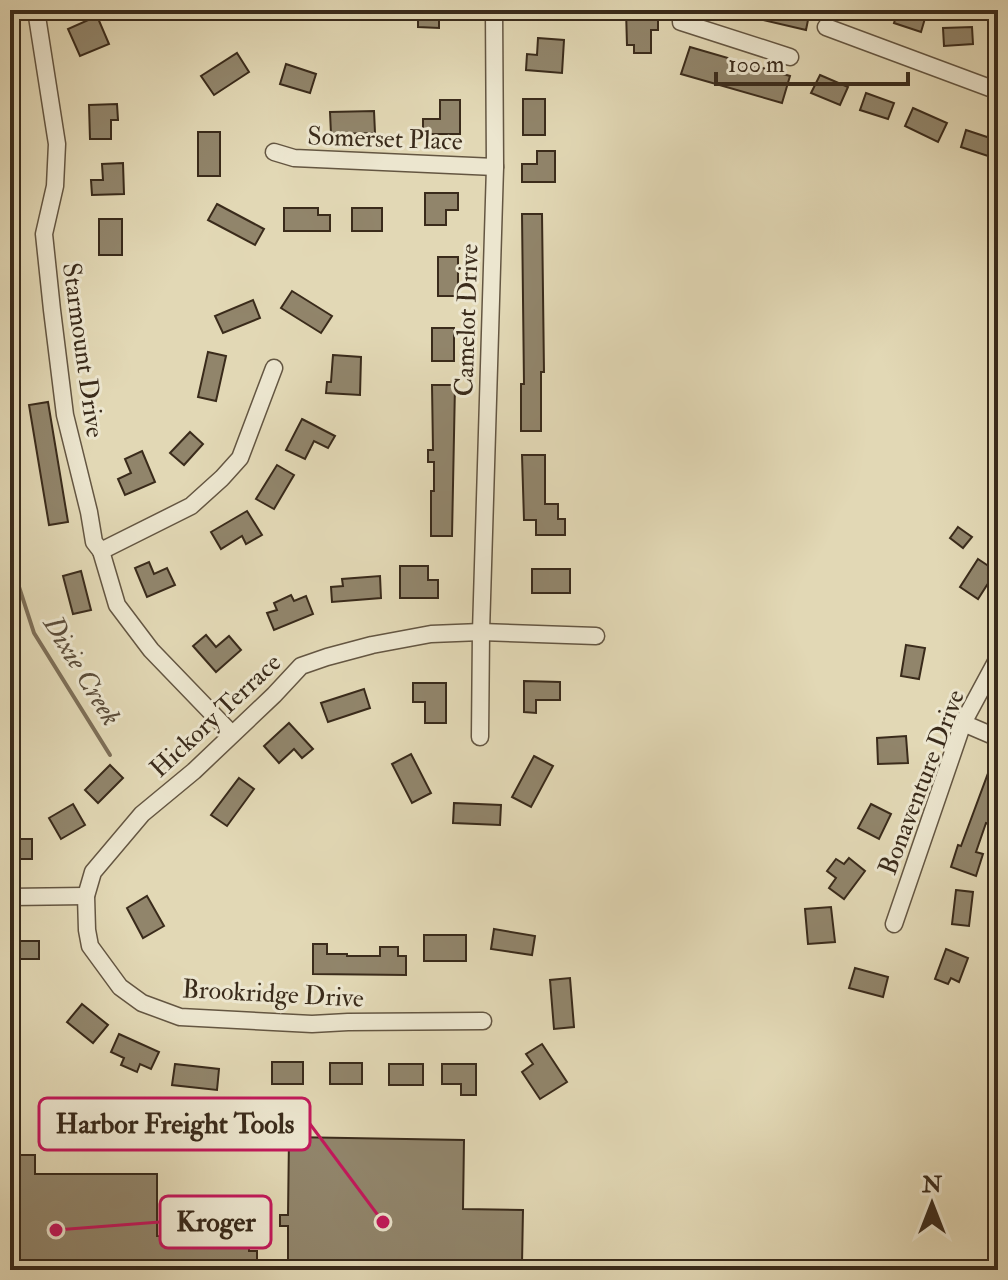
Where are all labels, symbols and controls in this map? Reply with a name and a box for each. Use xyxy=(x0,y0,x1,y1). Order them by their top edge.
scale bar xyxy=(716,36,908,86)
text: 100 m xyxy=(728,49,785,80)
street label: Somerset Place xyxy=(307,120,463,158)
street label: Camelot Drive xyxy=(448,243,486,397)
street label: Starmount Drive xyxy=(55,261,111,440)
water label: Dixie Creek xyxy=(35,609,128,732)
street label: Hickory Terrace xyxy=(143,647,288,785)
street label: Bonaventure Drive xyxy=(872,685,972,879)
street label: Brookridge Drive xyxy=(181,973,365,1015)
callout: Harbor Freight Tools xyxy=(39,1098,310,1150)
text: Harbor Freight Tools xyxy=(56,1107,295,1142)
north arrow xyxy=(892,1164,972,1244)
text: N xyxy=(921,1171,942,1199)
callout: Kroger xyxy=(160,1196,271,1248)
text: Kroger xyxy=(176,1205,256,1240)

